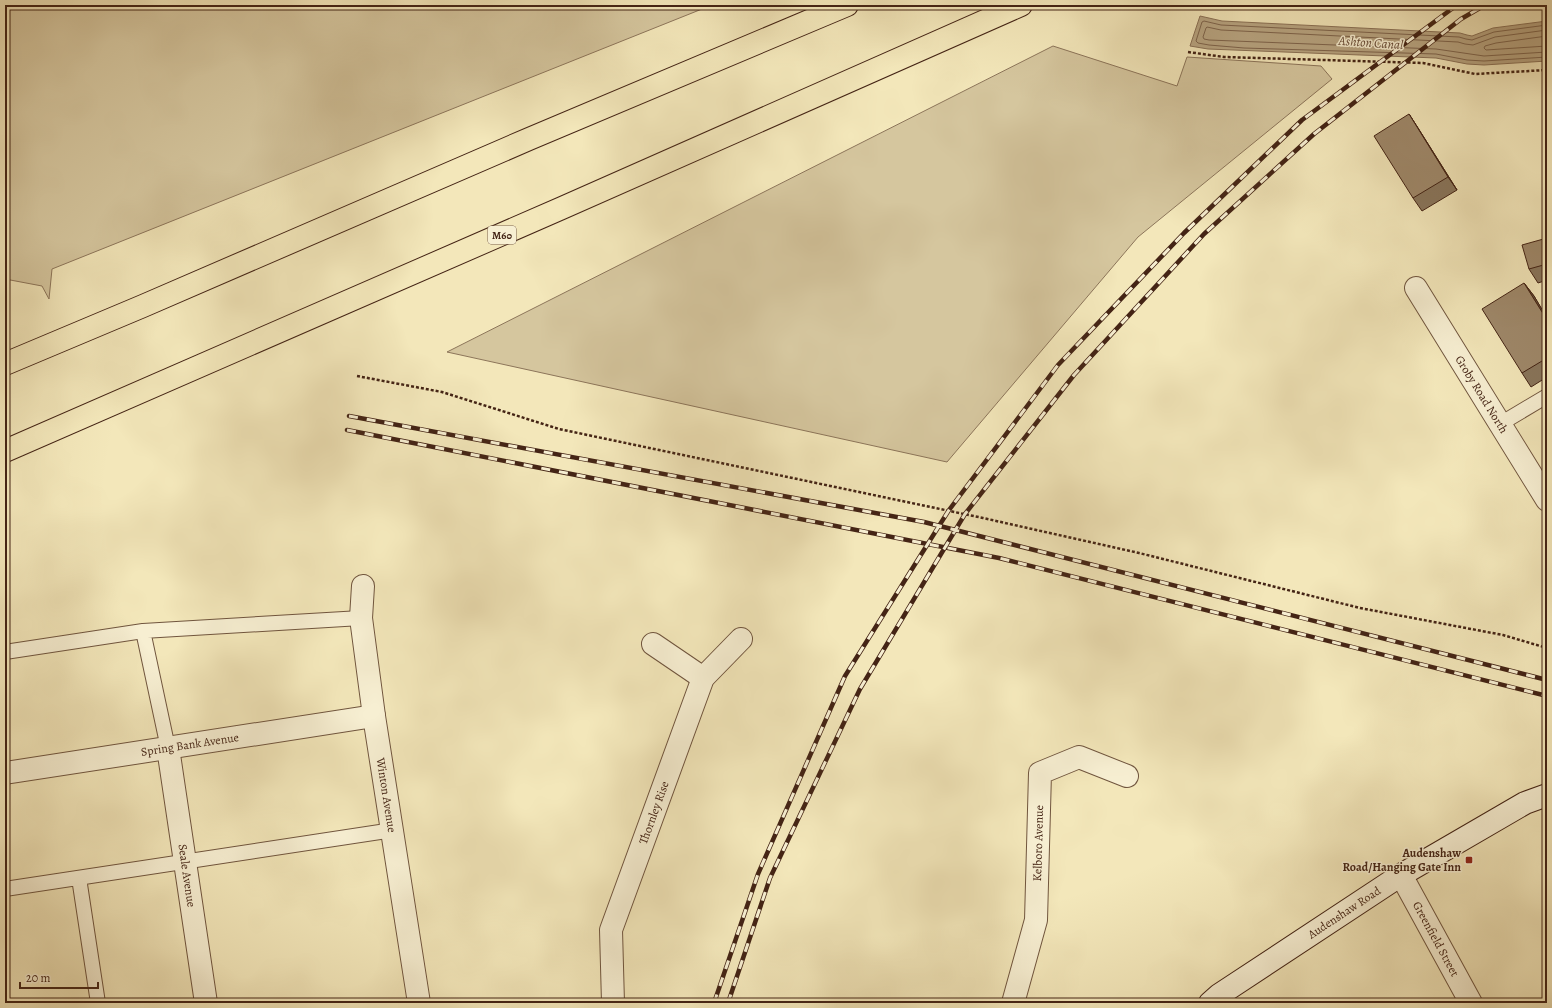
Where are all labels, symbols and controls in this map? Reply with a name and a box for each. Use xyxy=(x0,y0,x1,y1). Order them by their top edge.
water label: Ashton Canal xyxy=(1337,32,1405,53)
road number: M60 xyxy=(488,226,516,244)
street label: Groby Road North xyxy=(1452,352,1512,437)
street label: Spring Bank Avenue xyxy=(140,729,240,760)
street label: Winton Avenue xyxy=(373,756,400,834)
street label: Thornley Rise xyxy=(635,779,673,846)
street label: Kelboro Avenue xyxy=(1029,805,1047,881)
street label: Seale Avenue xyxy=(174,843,200,908)
place label: Audenshaw Road/Hanging Gate Inn xyxy=(1342,845,1461,875)
marker: Audenshaw Road/Hanging Gate Inn xyxy=(1464,855,1474,865)
street label: Audenshaw Road xyxy=(1304,882,1384,943)
street label: Greenfield Street xyxy=(1409,899,1463,980)
scale bar xyxy=(20,964,98,990)
text: 20 m xyxy=(26,970,50,986)

